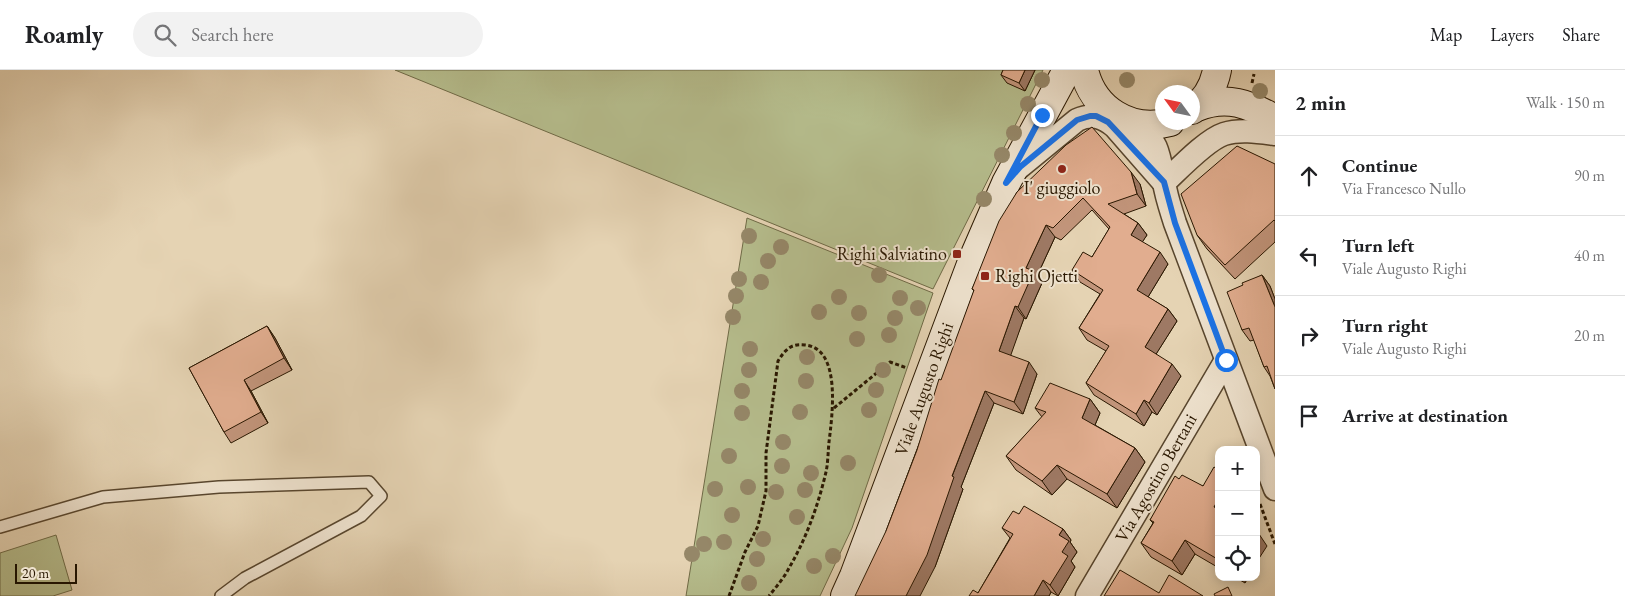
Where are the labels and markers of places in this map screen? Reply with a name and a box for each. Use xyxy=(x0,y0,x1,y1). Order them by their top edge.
marker: I' giuggiolo xyxy=(1056,163,1068,175)
place label: I' giuggiolo xyxy=(1024,176,1101,199)
place label: Righi Salviatino xyxy=(837,242,947,265)
marker: Righi Salviatino xyxy=(951,248,963,260)
place label: Righi Ojetti xyxy=(995,264,1078,287)
marker: Righi Ojetti xyxy=(979,270,991,282)

